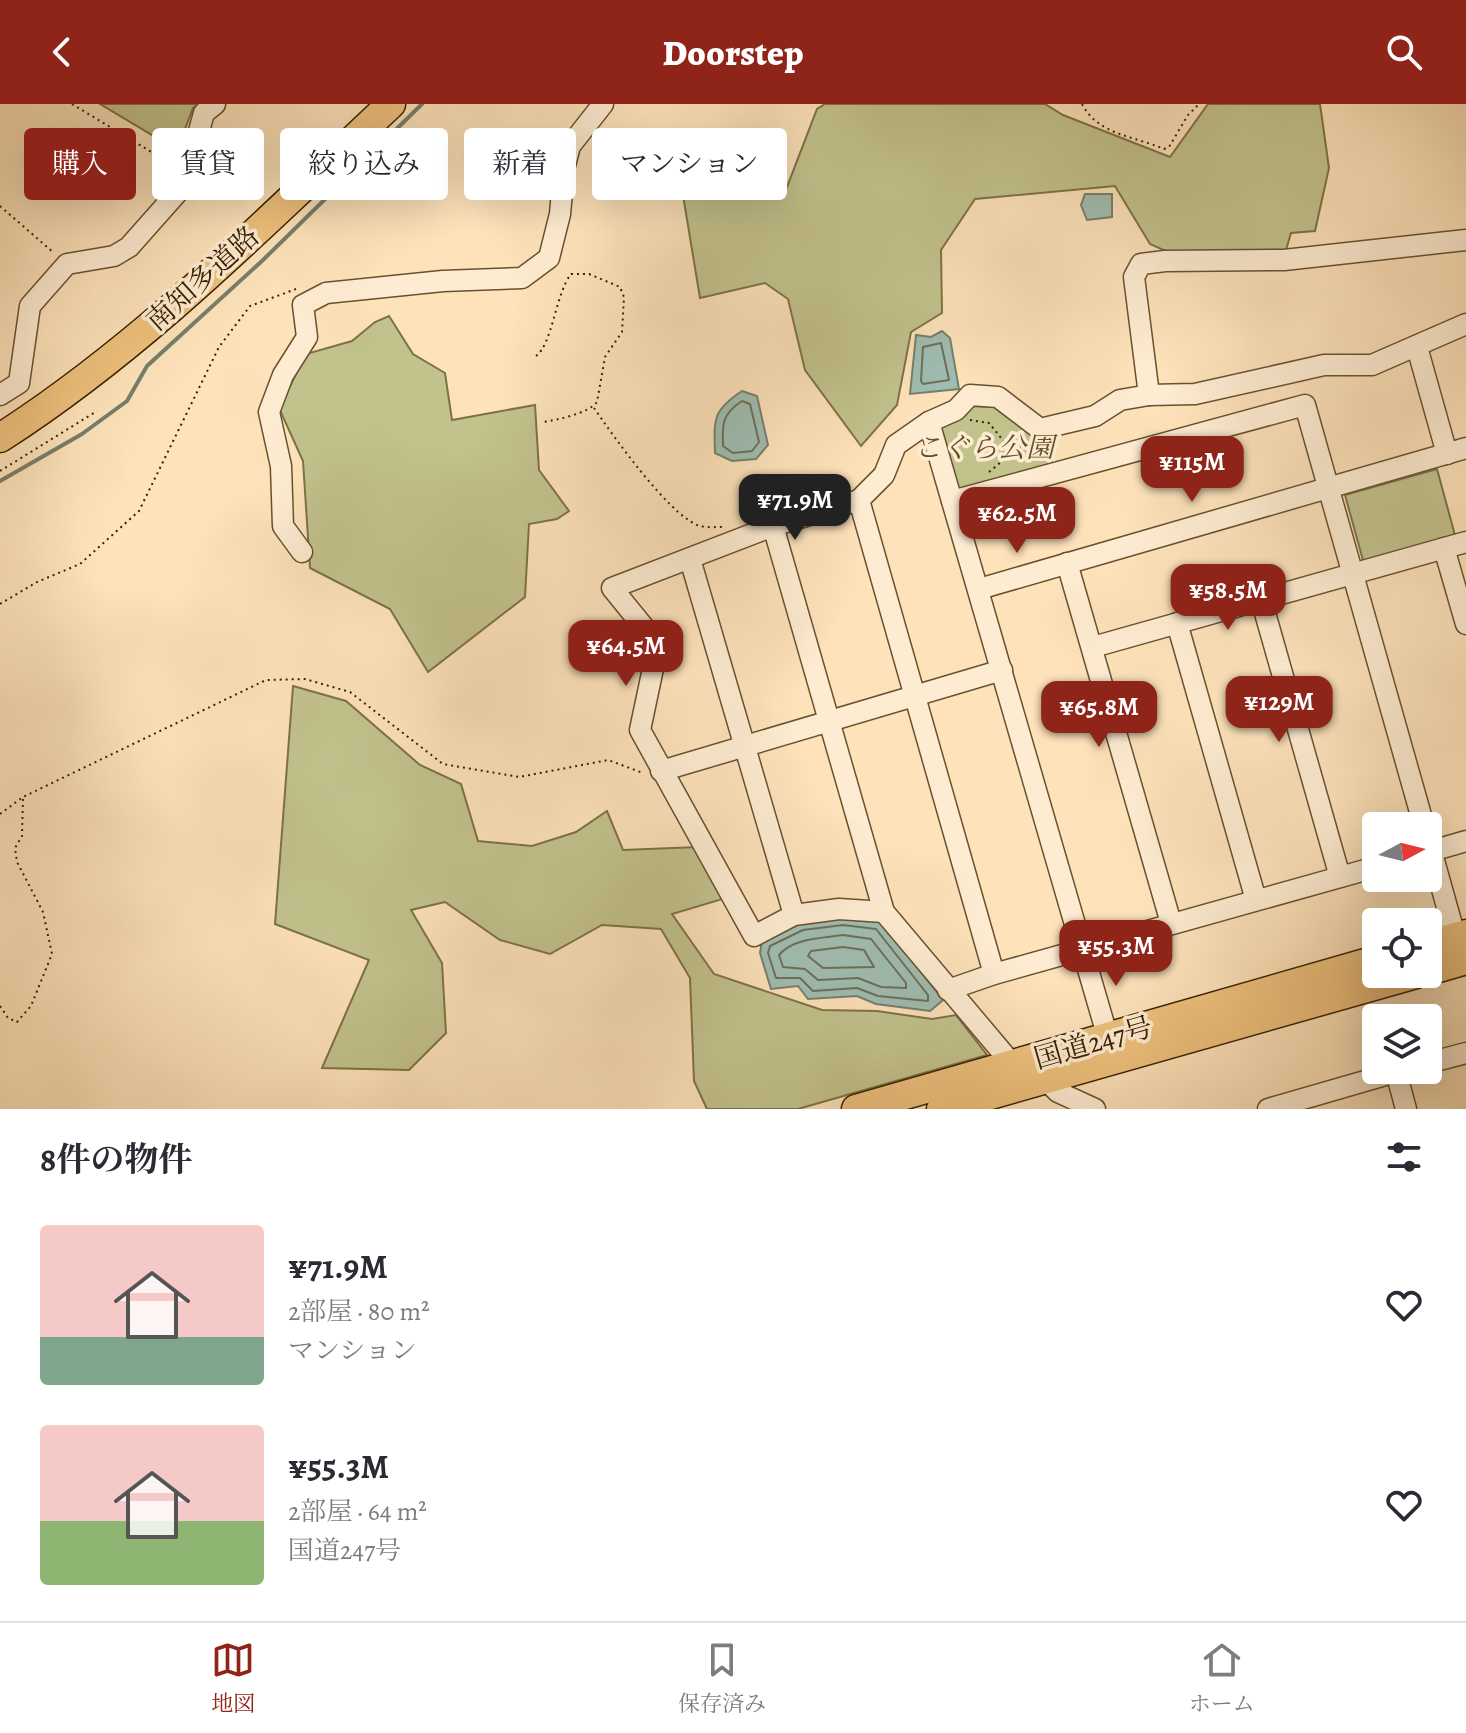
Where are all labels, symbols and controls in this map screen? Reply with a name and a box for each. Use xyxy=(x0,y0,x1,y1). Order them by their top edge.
text: Doorstep xyxy=(663,28,803,77)
icon: back xyxy=(40,30,84,74)
icon: search xyxy=(1382,30,1426,74)
chip: 購入 xyxy=(24,128,136,200)
chip: 賃貸 xyxy=(152,128,264,200)
chip: 絞り込み xyxy=(280,128,448,200)
chip: 新着 xyxy=(464,128,576,200)
chip: マンション xyxy=(592,128,787,200)
street label: 南知多道路 xyxy=(138,218,267,340)
park label: こぐら公園 xyxy=(914,429,1058,467)
pin: ¥115M xyxy=(1136,436,1248,504)
text: ¥115M xyxy=(1159,444,1225,479)
pin: ¥71.9M xyxy=(730,474,860,542)
text: ¥71.9M xyxy=(757,482,833,517)
pin: ¥62.5M xyxy=(952,487,1082,555)
text: ¥62.5M xyxy=(977,495,1057,530)
pin: ¥58.5M xyxy=(1163,564,1293,632)
text: ¥58.5M xyxy=(1189,572,1267,607)
pin: ¥64.5M xyxy=(561,620,691,688)
text: ¥64.5M xyxy=(586,628,666,663)
pin: ¥129M xyxy=(1223,676,1335,744)
pin: ¥65.8M xyxy=(1034,681,1164,749)
text: ¥129M xyxy=(1244,684,1314,719)
text: ¥65.8M xyxy=(1059,689,1139,724)
north arrow xyxy=(1362,812,1442,892)
map controls xyxy=(1362,812,1442,1084)
button: locate xyxy=(1362,908,1442,988)
pin: ¥55.3M xyxy=(1051,920,1181,988)
text: ¥55.3M xyxy=(1077,928,1155,963)
button: layers xyxy=(1362,1004,1442,1084)
street label: 国道247号 xyxy=(1030,1008,1157,1078)
icon: filters xyxy=(1382,1135,1426,1179)
text: 8件の物件 xyxy=(40,1136,192,1183)
text: ¥71.9M xyxy=(288,1243,388,1290)
icon: home xyxy=(104,1257,200,1353)
icon: heart xyxy=(1382,1283,1426,1327)
text: 2部屋 · 80 m² xyxy=(288,1294,430,1329)
text: マンション xyxy=(288,1333,417,1368)
text: ¥55.3M xyxy=(288,1443,389,1490)
icon: home xyxy=(104,1457,200,1553)
icon: heart xyxy=(1382,1483,1426,1527)
text: 2部屋 · 64 m² xyxy=(288,1494,427,1529)
text: 国道247号 xyxy=(288,1533,401,1568)
tab: 地図 xyxy=(211,1638,255,1719)
tab: 保存済み xyxy=(678,1638,766,1719)
tab: ホーム xyxy=(1189,1638,1255,1719)

